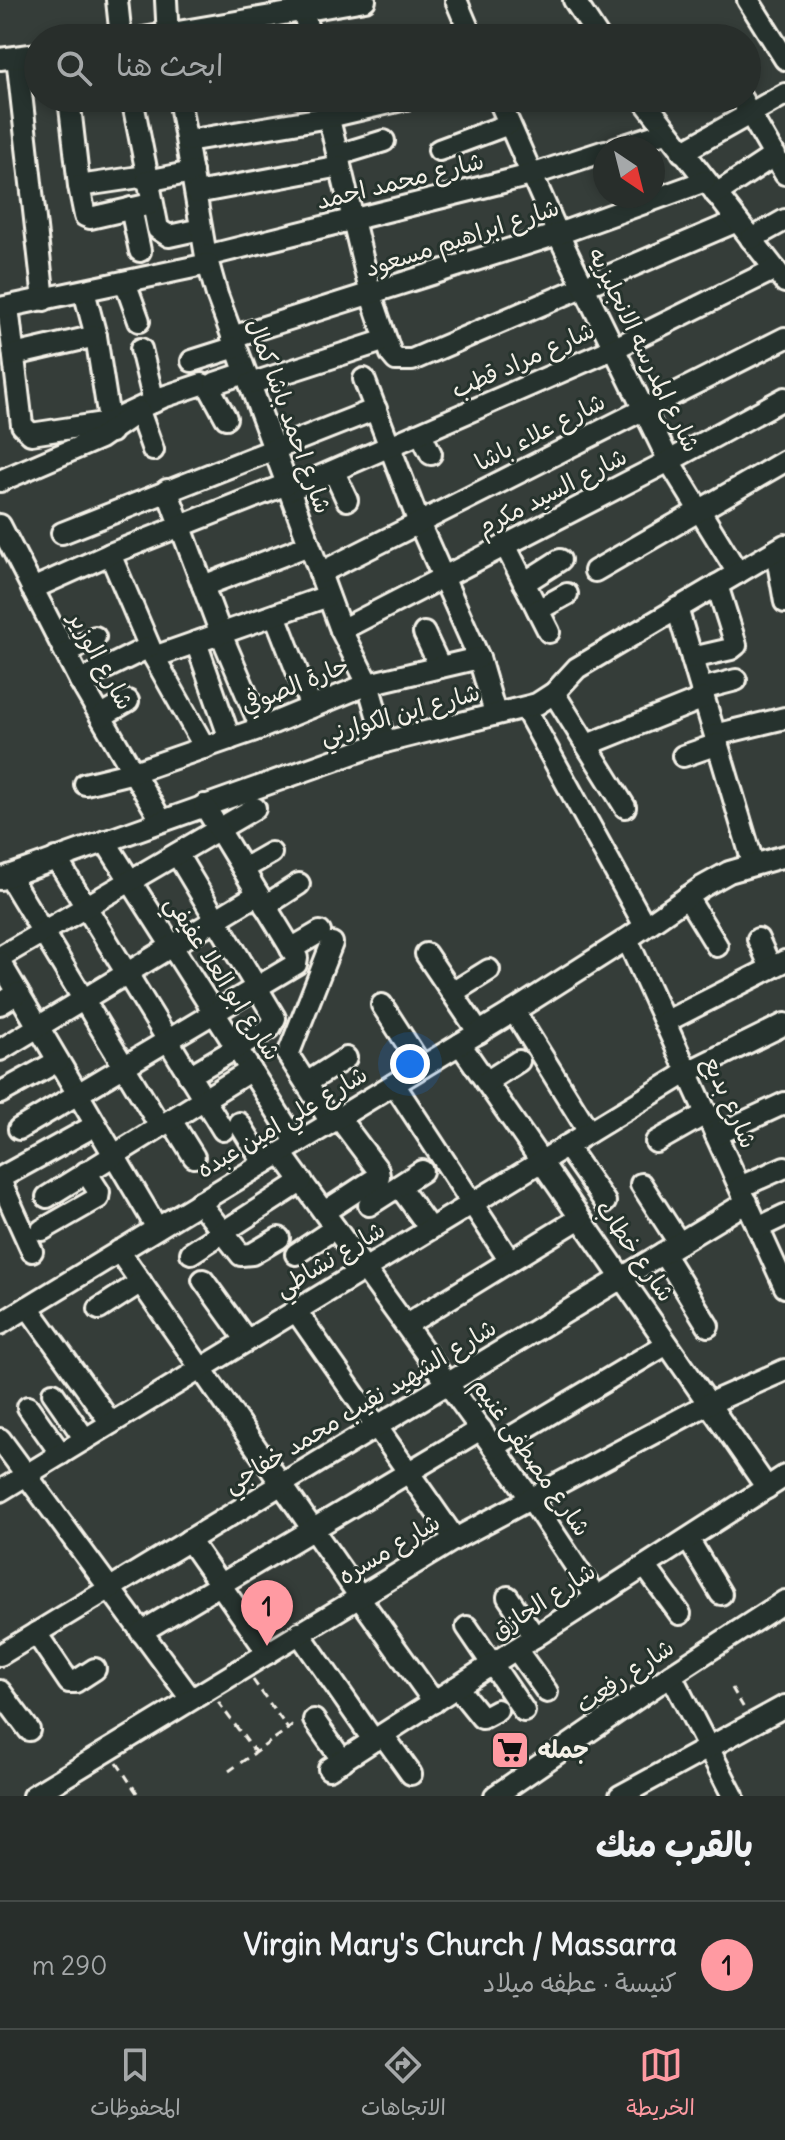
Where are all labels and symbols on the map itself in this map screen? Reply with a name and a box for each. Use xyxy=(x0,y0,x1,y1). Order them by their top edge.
north arrow xyxy=(593,136,665,208)
street label: شارع محمد احمد xyxy=(313,145,487,218)
street label: شارع ابراهيم مسعود xyxy=(361,191,564,286)
street label: شارع المدرسه الانجليزيه xyxy=(580,242,707,458)
street label: شارع احمد باشا كمال xyxy=(238,314,339,518)
street label: شارع مراد قطب xyxy=(446,314,600,407)
street label: شارع علاء باشا xyxy=(469,385,611,479)
street label: شارع السيد مكرم xyxy=(472,441,633,545)
street label: شارع الوزير xyxy=(59,605,141,716)
street label: حارة الصوفي xyxy=(236,649,354,722)
street label: شارع ابن الكوارني xyxy=(316,676,485,757)
street label: شارع ابو العلا عفيفي xyxy=(153,889,288,1069)
your location xyxy=(390,1044,430,1084)
street label: شارع بديع xyxy=(694,1051,765,1154)
street label: شارع علي امين عبده xyxy=(191,1058,376,1190)
street label: شارع خطاب xyxy=(587,1194,682,1309)
street label: شارع نشاطي xyxy=(269,1214,394,1309)
street label: شارع الشهيد نقيب محمد خفاجي xyxy=(218,1312,505,1505)
street label: شارع مصطفى غنيم xyxy=(463,1371,598,1544)
street label: شارع مسره xyxy=(332,1506,446,1593)
street label: شارع الحازق xyxy=(484,1555,602,1648)
pin: 1 xyxy=(241,1580,293,1646)
street label: شارع رفعت xyxy=(570,1631,681,1721)
supermarket icon: جمله xyxy=(489,1729,531,1771)
place label: جمله xyxy=(538,1734,589,1764)

